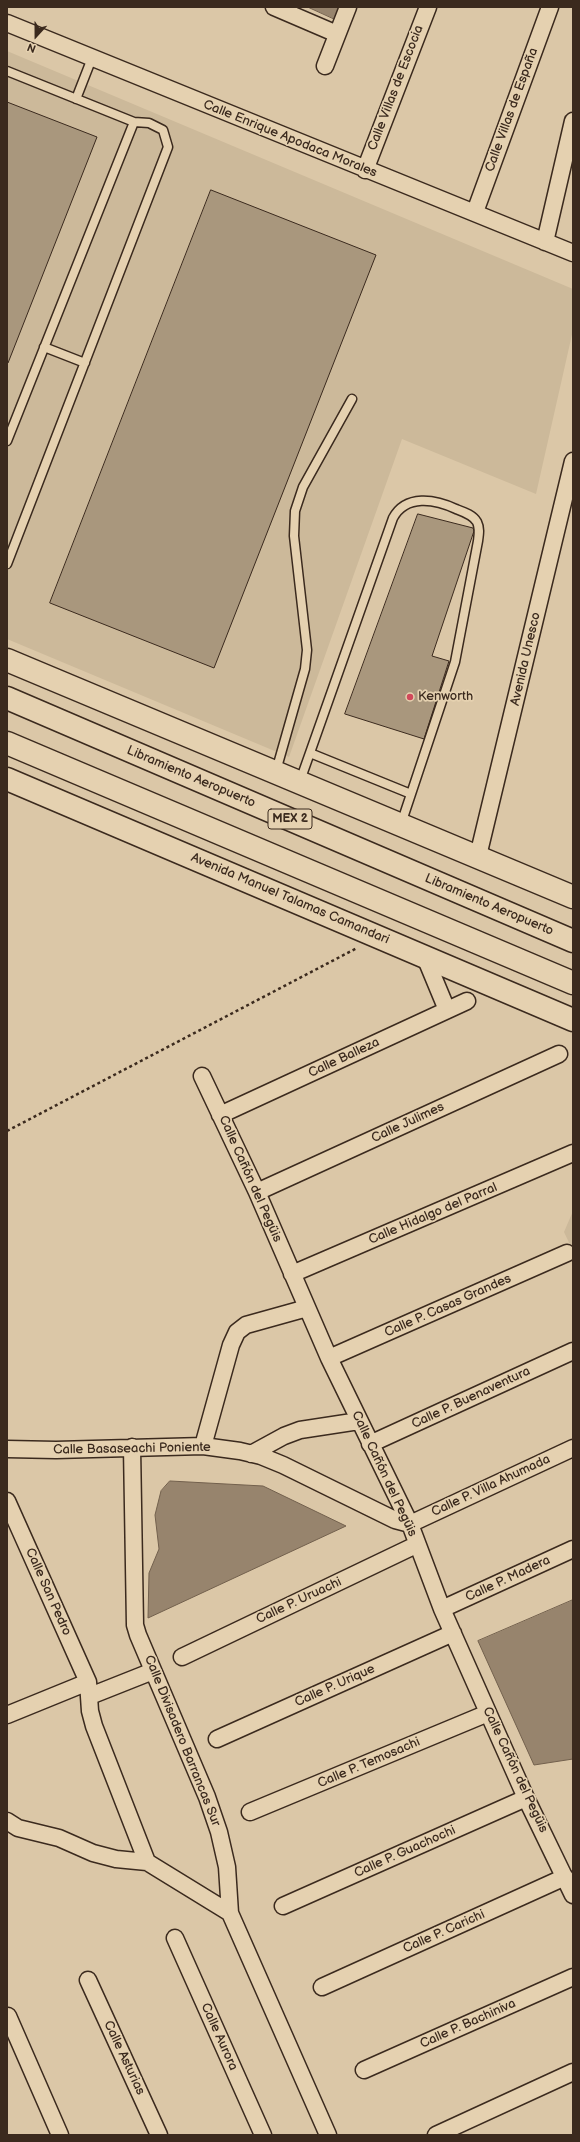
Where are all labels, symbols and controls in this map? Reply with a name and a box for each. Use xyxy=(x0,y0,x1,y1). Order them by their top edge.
north arrow xyxy=(16,16,56,56)
street label: Calle Villas de Escocia xyxy=(365,23,427,153)
text: N xyxy=(25,40,38,55)
street label: Calle Villas de España xyxy=(482,46,542,174)
street label: Calle Enrique Apodaca Morales xyxy=(201,97,379,181)
street label: Avenida Unesco xyxy=(508,611,544,707)
place label: Kenworth xyxy=(418,689,473,705)
marker: Kenworth xyxy=(405,692,415,702)
street label: Libramiento Aeropuerto xyxy=(124,743,258,811)
road number: MEX 2 xyxy=(268,809,312,829)
street label: Avenida Manuel Talamas Camandari xyxy=(188,850,392,948)
street label: Libramiento Aeropuerto xyxy=(422,871,556,939)
street label: Calle Balleza xyxy=(306,1035,382,1081)
street label: Calle Julimes xyxy=(369,1099,447,1147)
street label: Calle Cañón del Pegüis xyxy=(215,1113,285,1245)
street label: Calle Hidalgo del Parral xyxy=(366,1180,500,1248)
street label: Calle P. Casas Grandes xyxy=(382,1271,514,1341)
street label: Calle P. Buenaventura xyxy=(409,1364,533,1432)
street label: Calle Cañón del Pegüis xyxy=(348,1409,420,1539)
street label: Calle Basaseachi Poniente xyxy=(53,1440,211,1458)
street label: Calle P. Villa Ahumada xyxy=(429,1452,553,1520)
street label: Calle San Pedro xyxy=(22,1546,74,1638)
street label: Calle P. Madera xyxy=(463,1553,553,1605)
street label: Calle P. Uruachi xyxy=(254,1574,344,1628)
street label: Calle Divisadero Barrancas Sur xyxy=(140,1653,224,1829)
street label: Calle P. Urique xyxy=(292,1661,378,1711)
street label: Calle Cañón del Pegüis xyxy=(479,1705,551,1835)
street label: Calle P. Temosachi xyxy=(316,1734,422,1792)
street label: Calle P. Guachochi xyxy=(352,1823,458,1881)
street label: Calle P. Carichi xyxy=(401,1907,487,1957)
street label: Calle P. Bachiniva xyxy=(418,1996,518,2052)
street label: Calle Aurora xyxy=(197,2001,241,2073)
street label: Calle Asturias xyxy=(100,2018,148,2098)

